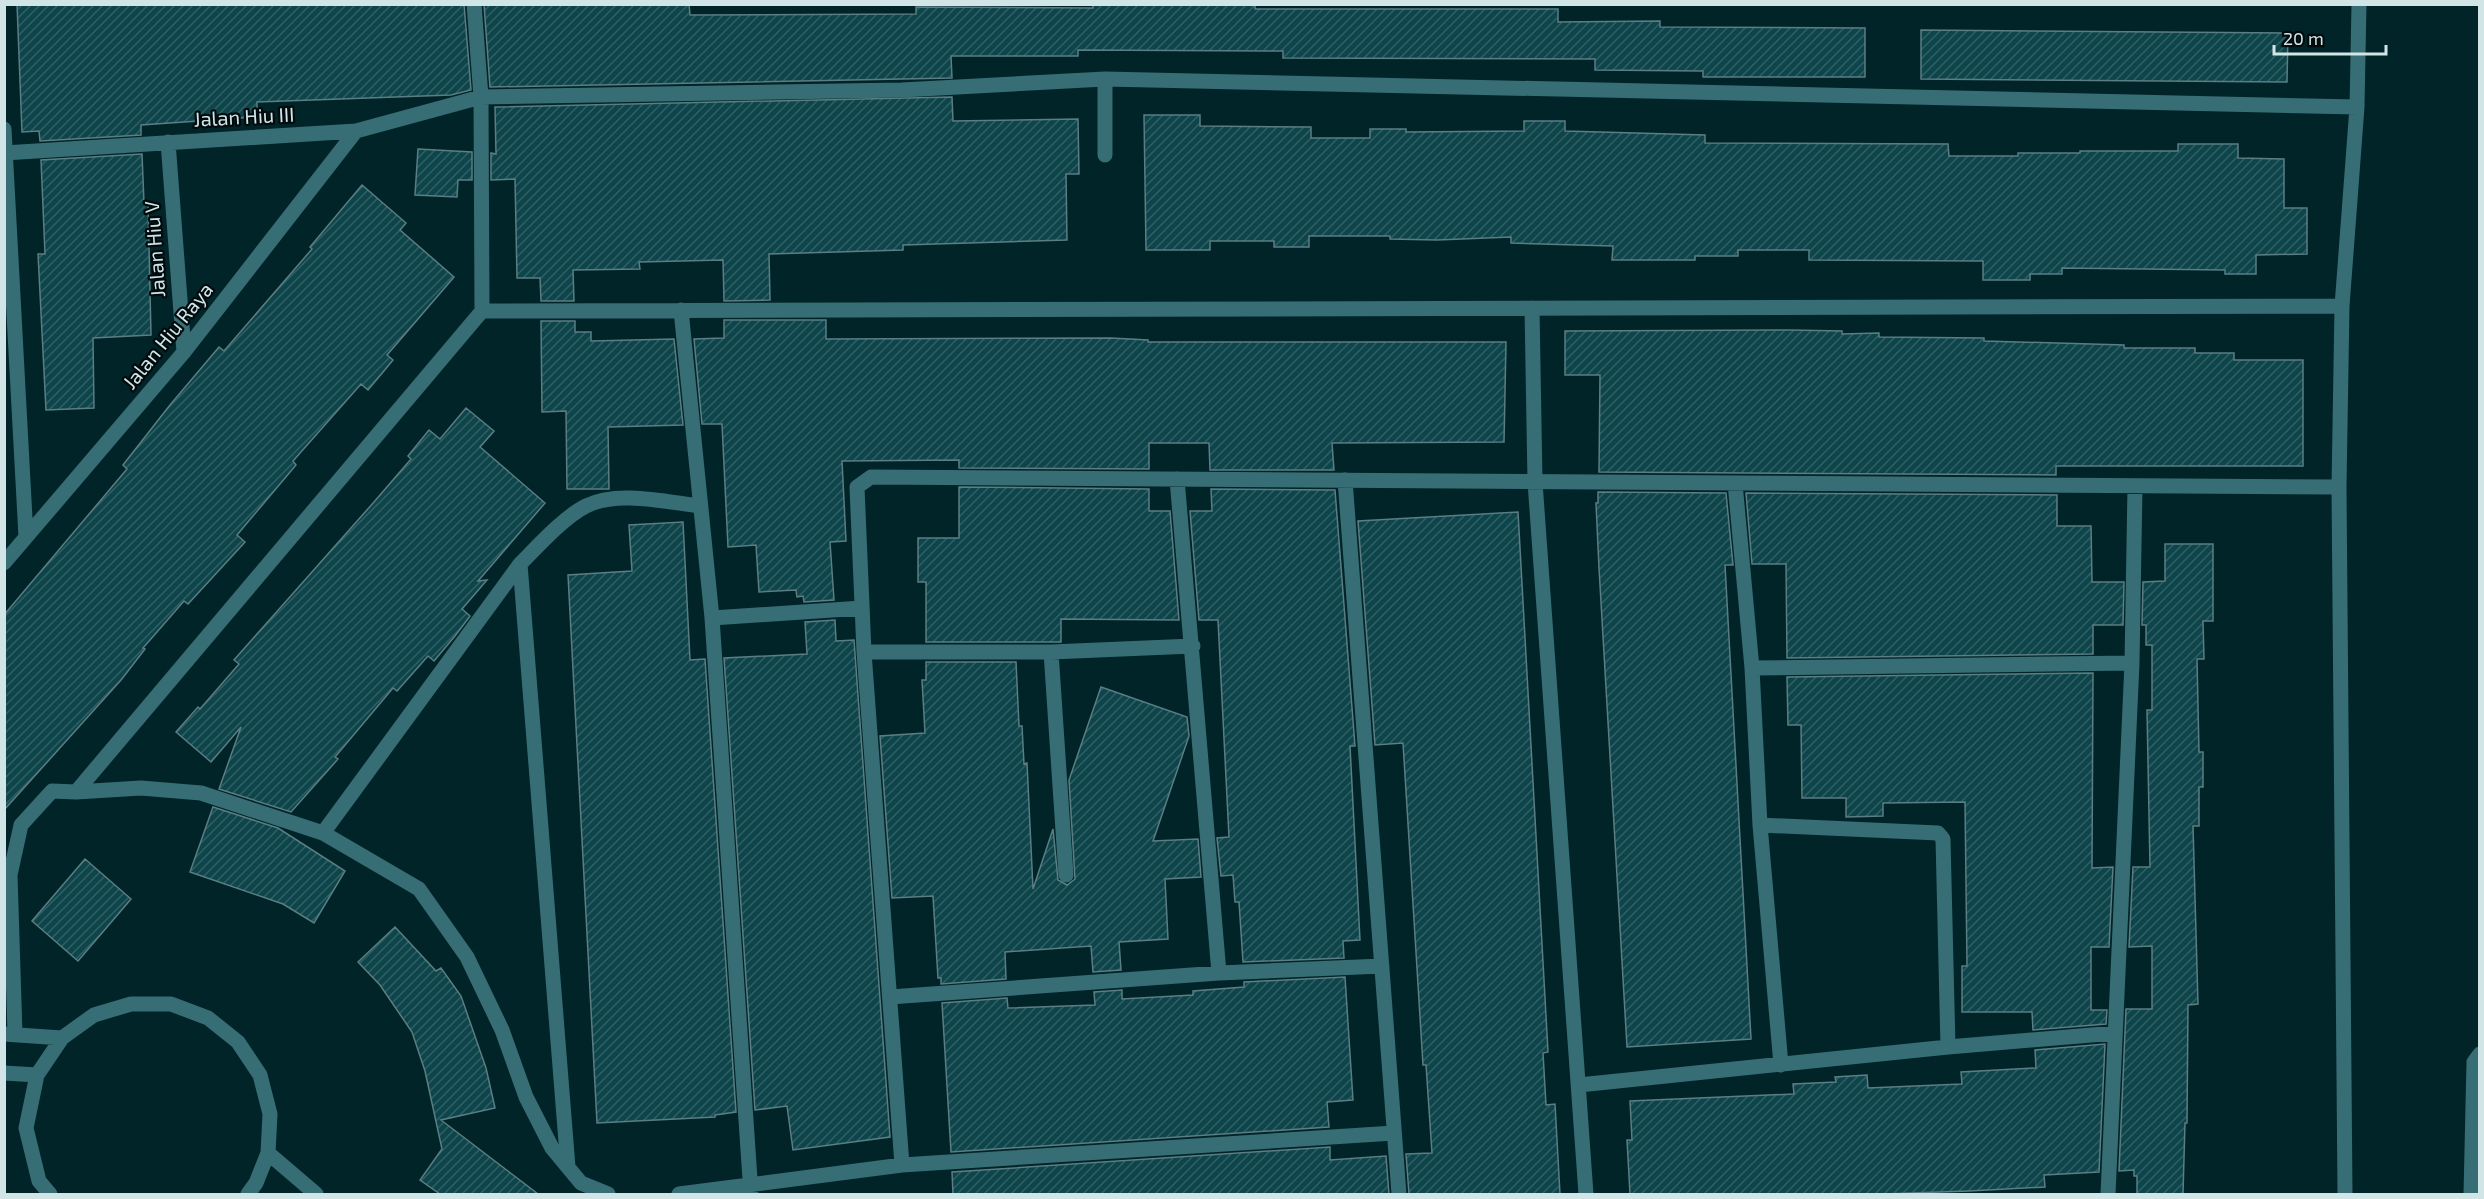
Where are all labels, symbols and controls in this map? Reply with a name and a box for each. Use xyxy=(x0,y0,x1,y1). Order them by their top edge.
scale bar xyxy=(2274,18,2386,56)
text: 20 m xyxy=(2283,27,2324,49)
street label: Jalan Hiu III xyxy=(193,101,295,131)
street label: Jalan Hiu V xyxy=(139,200,169,298)
street label: Jalan Hiu Raya xyxy=(117,277,217,393)

